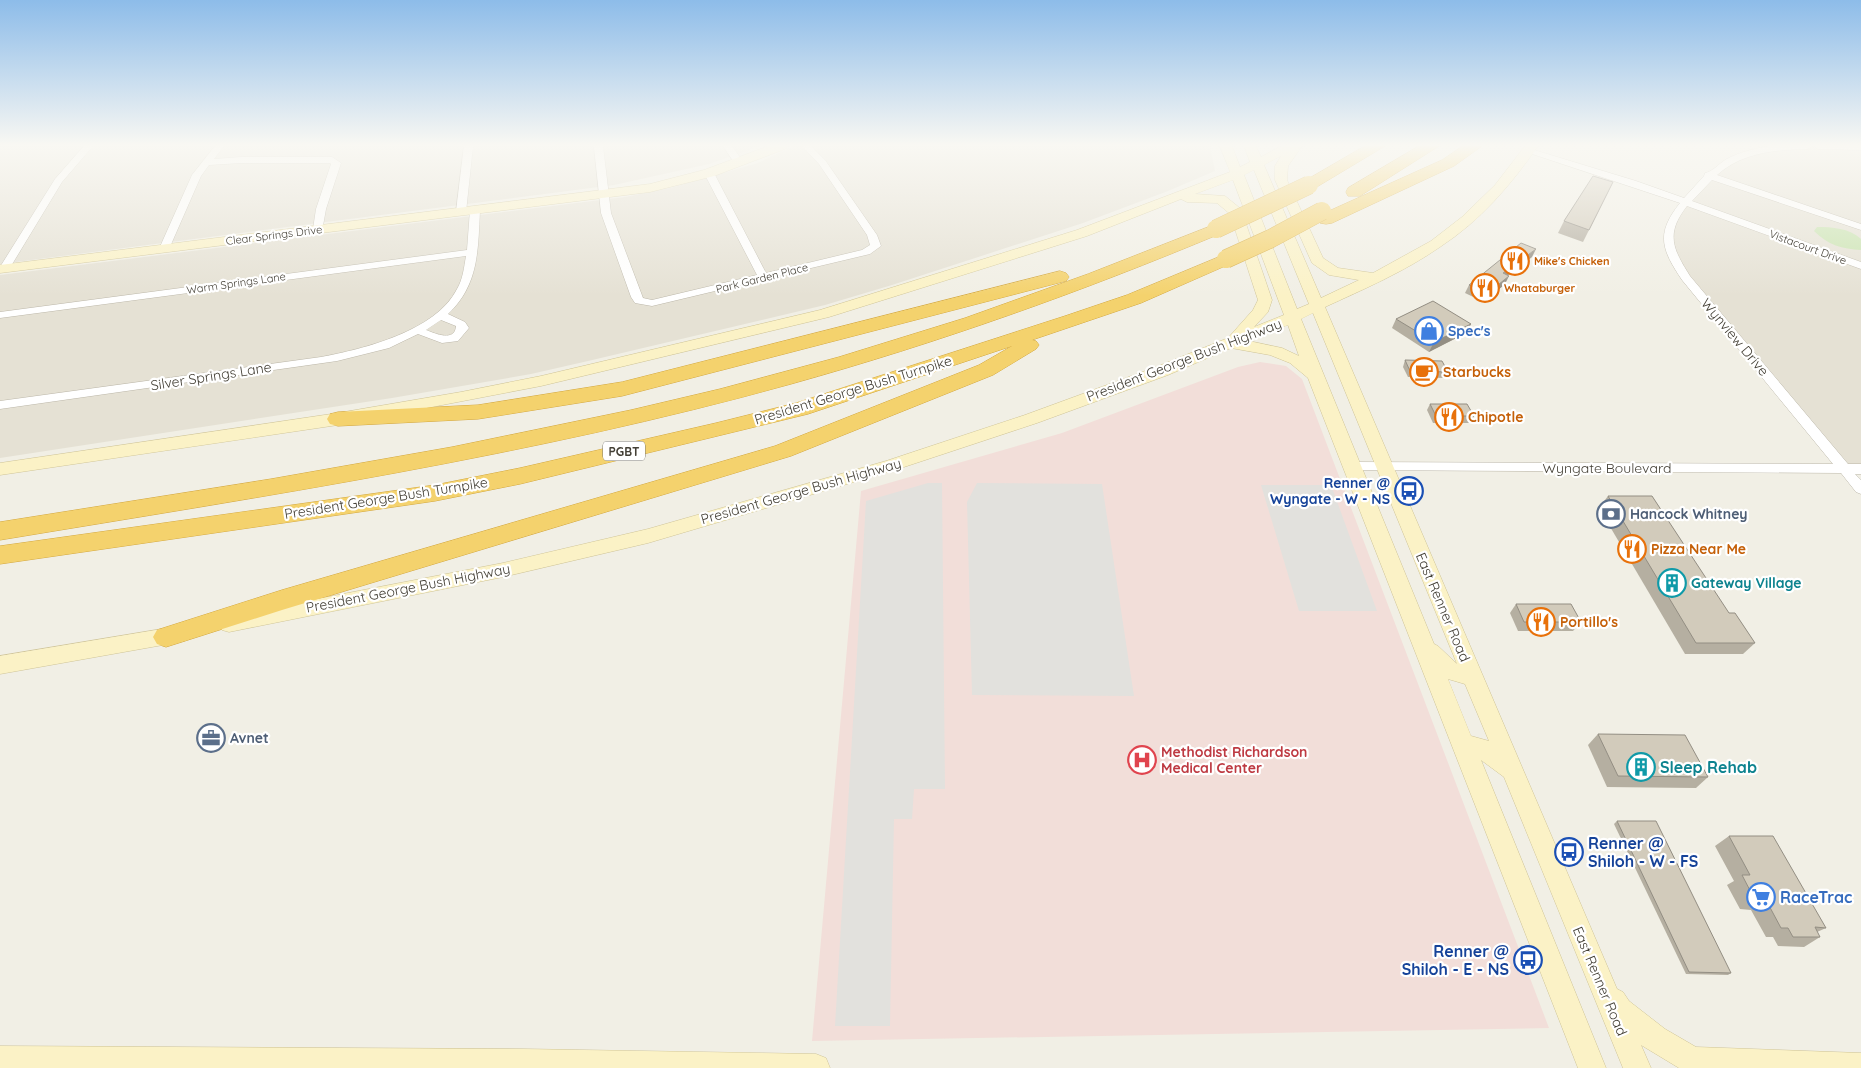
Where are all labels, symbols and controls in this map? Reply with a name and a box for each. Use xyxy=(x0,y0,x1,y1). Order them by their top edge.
street label: Clear Springs Drive xyxy=(225,222,323,248)
street label: Vistacourt Drive xyxy=(1767,227,1849,267)
restaurant icon: Mike's Chicken xyxy=(1500,246,1530,276)
place label: Mike's Chicken xyxy=(1534,254,1610,268)
street label: Park Garden Place xyxy=(714,260,810,296)
street label: Warm Springs Lane xyxy=(185,269,287,297)
restaurant icon: Whataburger xyxy=(1470,273,1500,303)
place label: Whataburger xyxy=(1504,281,1575,295)
street label: Wynview Drive xyxy=(1697,294,1773,380)
street label: President George Bush Highway xyxy=(1084,314,1284,406)
shop icon: Spec's xyxy=(1414,316,1444,346)
place label: Spec's xyxy=(1448,322,1491,340)
street label: President George Bush Turnpike xyxy=(752,351,954,429)
cafe icon: Starbucks xyxy=(1409,357,1439,387)
street label: Silver Springs Lane xyxy=(149,358,273,394)
place label: Starbucks xyxy=(1443,363,1511,381)
restaurant icon: Chipotle xyxy=(1434,402,1464,432)
place label: Chipotle xyxy=(1468,408,1523,426)
road number: PGBT xyxy=(603,442,645,461)
street label: President George Bush Highway xyxy=(699,454,903,528)
street label: Wyngate Boulevard xyxy=(1543,459,1672,477)
street label: President George Bush Turnpike xyxy=(283,473,489,523)
place label: Renner @ Wyngate - W - NS xyxy=(1270,474,1390,508)
bus stop icon: Renner @ Wyngate - W - NS xyxy=(1394,476,1424,506)
bank icon: Hancock Whitney xyxy=(1596,499,1626,529)
place label: Hancock Whitney xyxy=(1630,505,1748,523)
restaurant icon: Pizza Near Me xyxy=(1617,534,1647,564)
place label: Pizza Near Me xyxy=(1651,540,1746,558)
street label: East Renner Road xyxy=(1412,550,1474,664)
street label: President George Bush Highway xyxy=(304,559,512,617)
building icon: Gateway Village xyxy=(1657,568,1687,598)
place label: Gateway Village xyxy=(1691,574,1801,592)
restaurant icon: Portillo's xyxy=(1526,607,1556,637)
place label: Portillo's xyxy=(1560,613,1618,631)
office icon: Avnet xyxy=(196,723,226,753)
place label: Avnet xyxy=(230,729,269,747)
place label: Methodist Richardson Medical Center xyxy=(1161,743,1307,777)
hospital icon: Methodist Richardson Medical Center xyxy=(1127,745,1157,775)
building icon: Sleep Rehab xyxy=(1626,752,1656,782)
place label: Sleep Rehab xyxy=(1660,757,1757,777)
place label: Renner @ Shiloh - W - FS xyxy=(1588,833,1698,871)
bus stop icon: Renner @ Shiloh - W - FS xyxy=(1554,837,1584,867)
supermarket icon: RaceTrac xyxy=(1746,882,1776,912)
place label: RaceTrac xyxy=(1780,887,1852,907)
street label: East Renner Road xyxy=(1569,924,1631,1038)
place label: Renner @ Shiloh - E - NS xyxy=(1402,941,1509,979)
bus stop icon: Renner @ Shiloh - E - NS xyxy=(1513,945,1543,975)

